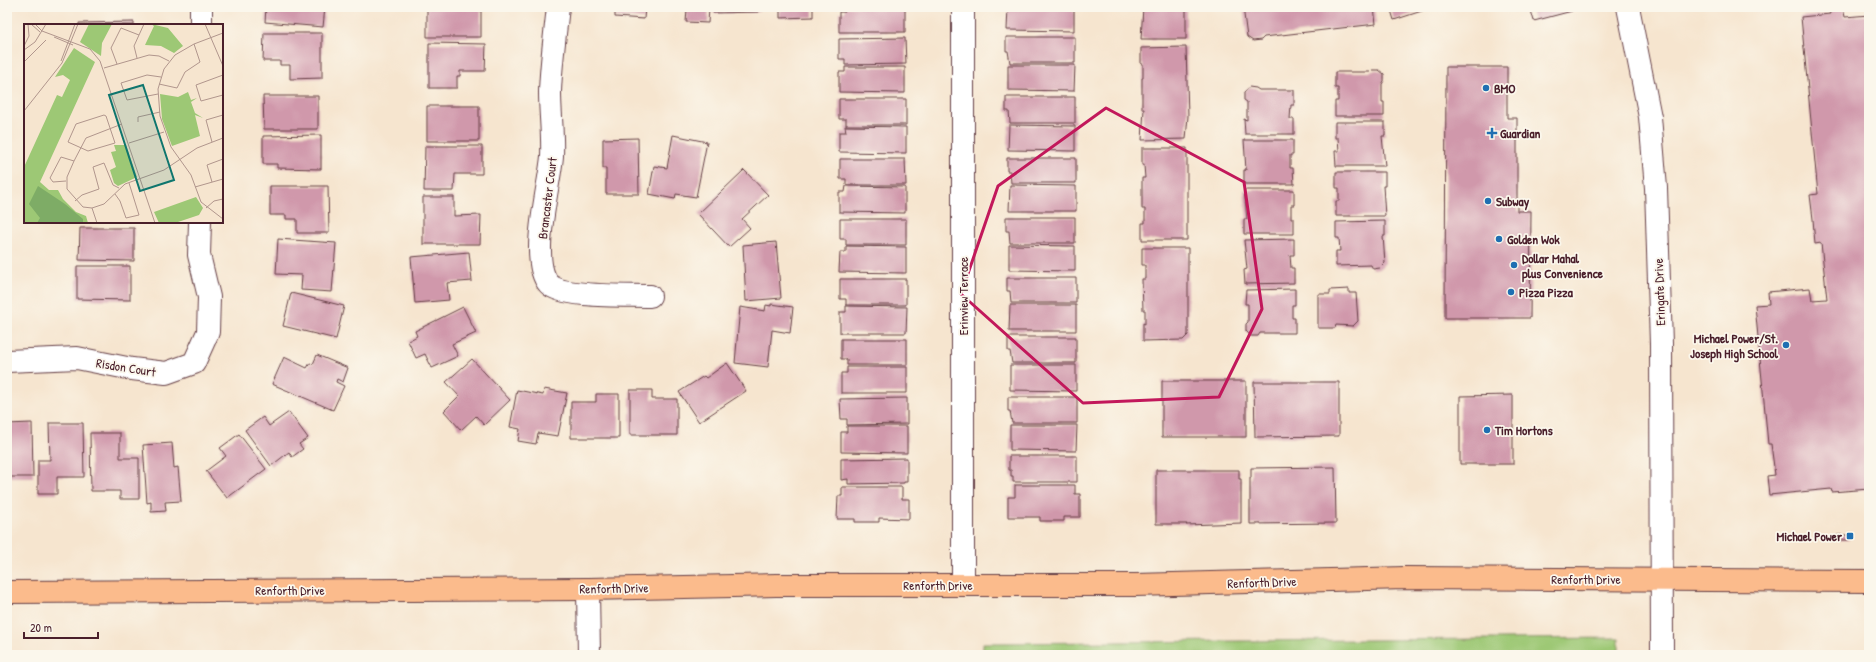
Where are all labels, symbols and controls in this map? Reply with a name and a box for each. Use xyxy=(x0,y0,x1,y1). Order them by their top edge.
inset map xyxy=(24,24,223,223)
place label: BMO xyxy=(1494,79,1516,97)
marker: BMO xyxy=(1481,83,1491,93)
place label: Guardian xyxy=(1500,124,1541,142)
marker: Guardian xyxy=(1487,128,1497,138)
street label: Brancaster Court xyxy=(533,155,561,240)
place label: Subway xyxy=(1496,192,1530,211)
marker: Subway xyxy=(1483,196,1493,206)
place label: Golden Wok xyxy=(1507,230,1560,248)
marker: Golden Wok xyxy=(1494,234,1504,244)
place label: Dollar Mahal plus Convenience xyxy=(1522,249,1604,283)
street label: Erinview Terrace xyxy=(954,257,972,335)
street label: Eringate Drive xyxy=(1649,258,1669,326)
marker: Dollar Mahal plus Convenience xyxy=(1509,260,1519,270)
place label: Pizza Pizza xyxy=(1519,283,1574,301)
marker: Pizza Pizza xyxy=(1506,287,1516,297)
place label: Michael Power/St. Joseph High School xyxy=(1690,329,1779,363)
marker: Michael Power/St. Joseph High School xyxy=(1781,340,1791,350)
street label: Risdon Court xyxy=(95,353,158,381)
place label: Tim Hortons xyxy=(1494,421,1553,439)
marker: Tim Hortons xyxy=(1482,425,1492,435)
place label: Michael Power xyxy=(1776,527,1843,545)
marker: Michael Power xyxy=(1845,531,1855,541)
street label: Renforth Drive xyxy=(1551,570,1621,588)
street label: Renforth Drive xyxy=(1227,572,1297,592)
street label: Renforth Drive xyxy=(903,576,973,594)
street label: Renforth Drive xyxy=(579,578,649,598)
street label: Renforth Drive xyxy=(255,581,325,599)
scale bar xyxy=(24,614,98,640)
text: 20 m xyxy=(30,619,52,636)

